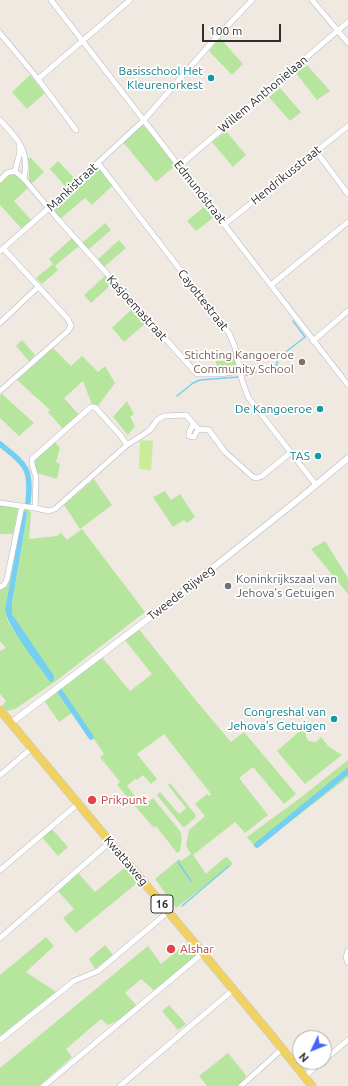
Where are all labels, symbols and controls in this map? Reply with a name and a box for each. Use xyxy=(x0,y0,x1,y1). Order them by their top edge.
scale bar xyxy=(204,16,283,42)
text: 100 m xyxy=(209,24,242,37)
street label: Willem Anthonielaan xyxy=(215,52,311,136)
place label: Basisschool Het Kleurenorkest xyxy=(119,64,203,92)
marker: Basisschool Het Kleurenorkest xyxy=(206,73,216,83)
street label: Hendrikusstraat xyxy=(248,142,324,208)
street label: Edmundstraat xyxy=(171,158,229,226)
street label: Mankistraat xyxy=(44,160,100,214)
street label: Cayottestraat xyxy=(175,266,231,334)
street label: Kasjoemastraat xyxy=(104,272,170,344)
place label: Stichting Kangoeroe Community School xyxy=(184,348,294,376)
marker: Stichting Kangoeroe Community School xyxy=(297,357,307,367)
place label: De Kangoeroe xyxy=(235,402,312,416)
marker: De Kangoeroe xyxy=(315,404,325,414)
place label: TAS xyxy=(290,449,310,463)
marker: TAS xyxy=(313,451,323,461)
street label: Tweede Rijweg xyxy=(145,562,217,624)
place label: Koninkrijkszaal van Jehova's Getuigen xyxy=(236,572,337,600)
marker: Koninkrijkszaal van Jehova's Getuigen xyxy=(223,581,233,591)
place label: Congreshal van Jehova's Getuigen xyxy=(228,705,326,733)
marker: Congreshal van Jehova's Getuigen xyxy=(329,714,339,724)
place label: Prikpunt xyxy=(101,793,147,807)
marker: Prikpunt xyxy=(86,794,98,806)
street label: Kwattaweg xyxy=(101,833,151,889)
road number: 16 xyxy=(151,895,173,913)
place label: Alshar xyxy=(180,942,214,956)
marker: Alshar xyxy=(165,943,177,955)
north arrow xyxy=(292,1030,332,1070)
text: N xyxy=(297,1050,311,1065)

